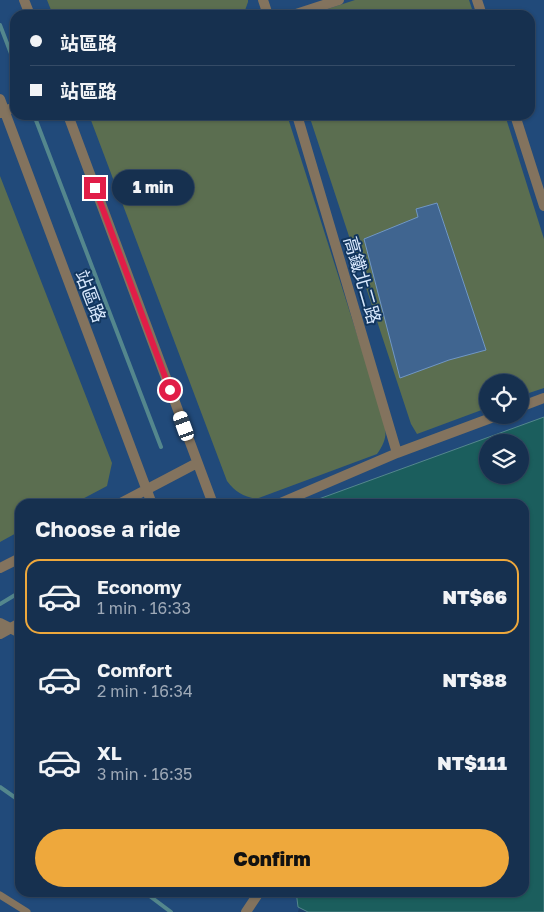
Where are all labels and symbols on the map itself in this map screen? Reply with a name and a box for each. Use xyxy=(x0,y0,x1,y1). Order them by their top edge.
callout: 1 min xyxy=(112,170,195,206)
route end xyxy=(84,177,106,199)
street label: 高鐵北二路 xyxy=(340,234,386,326)
street label: 站區路 xyxy=(71,267,111,325)
route start xyxy=(159,379,181,401)
car xyxy=(171,409,196,443)

